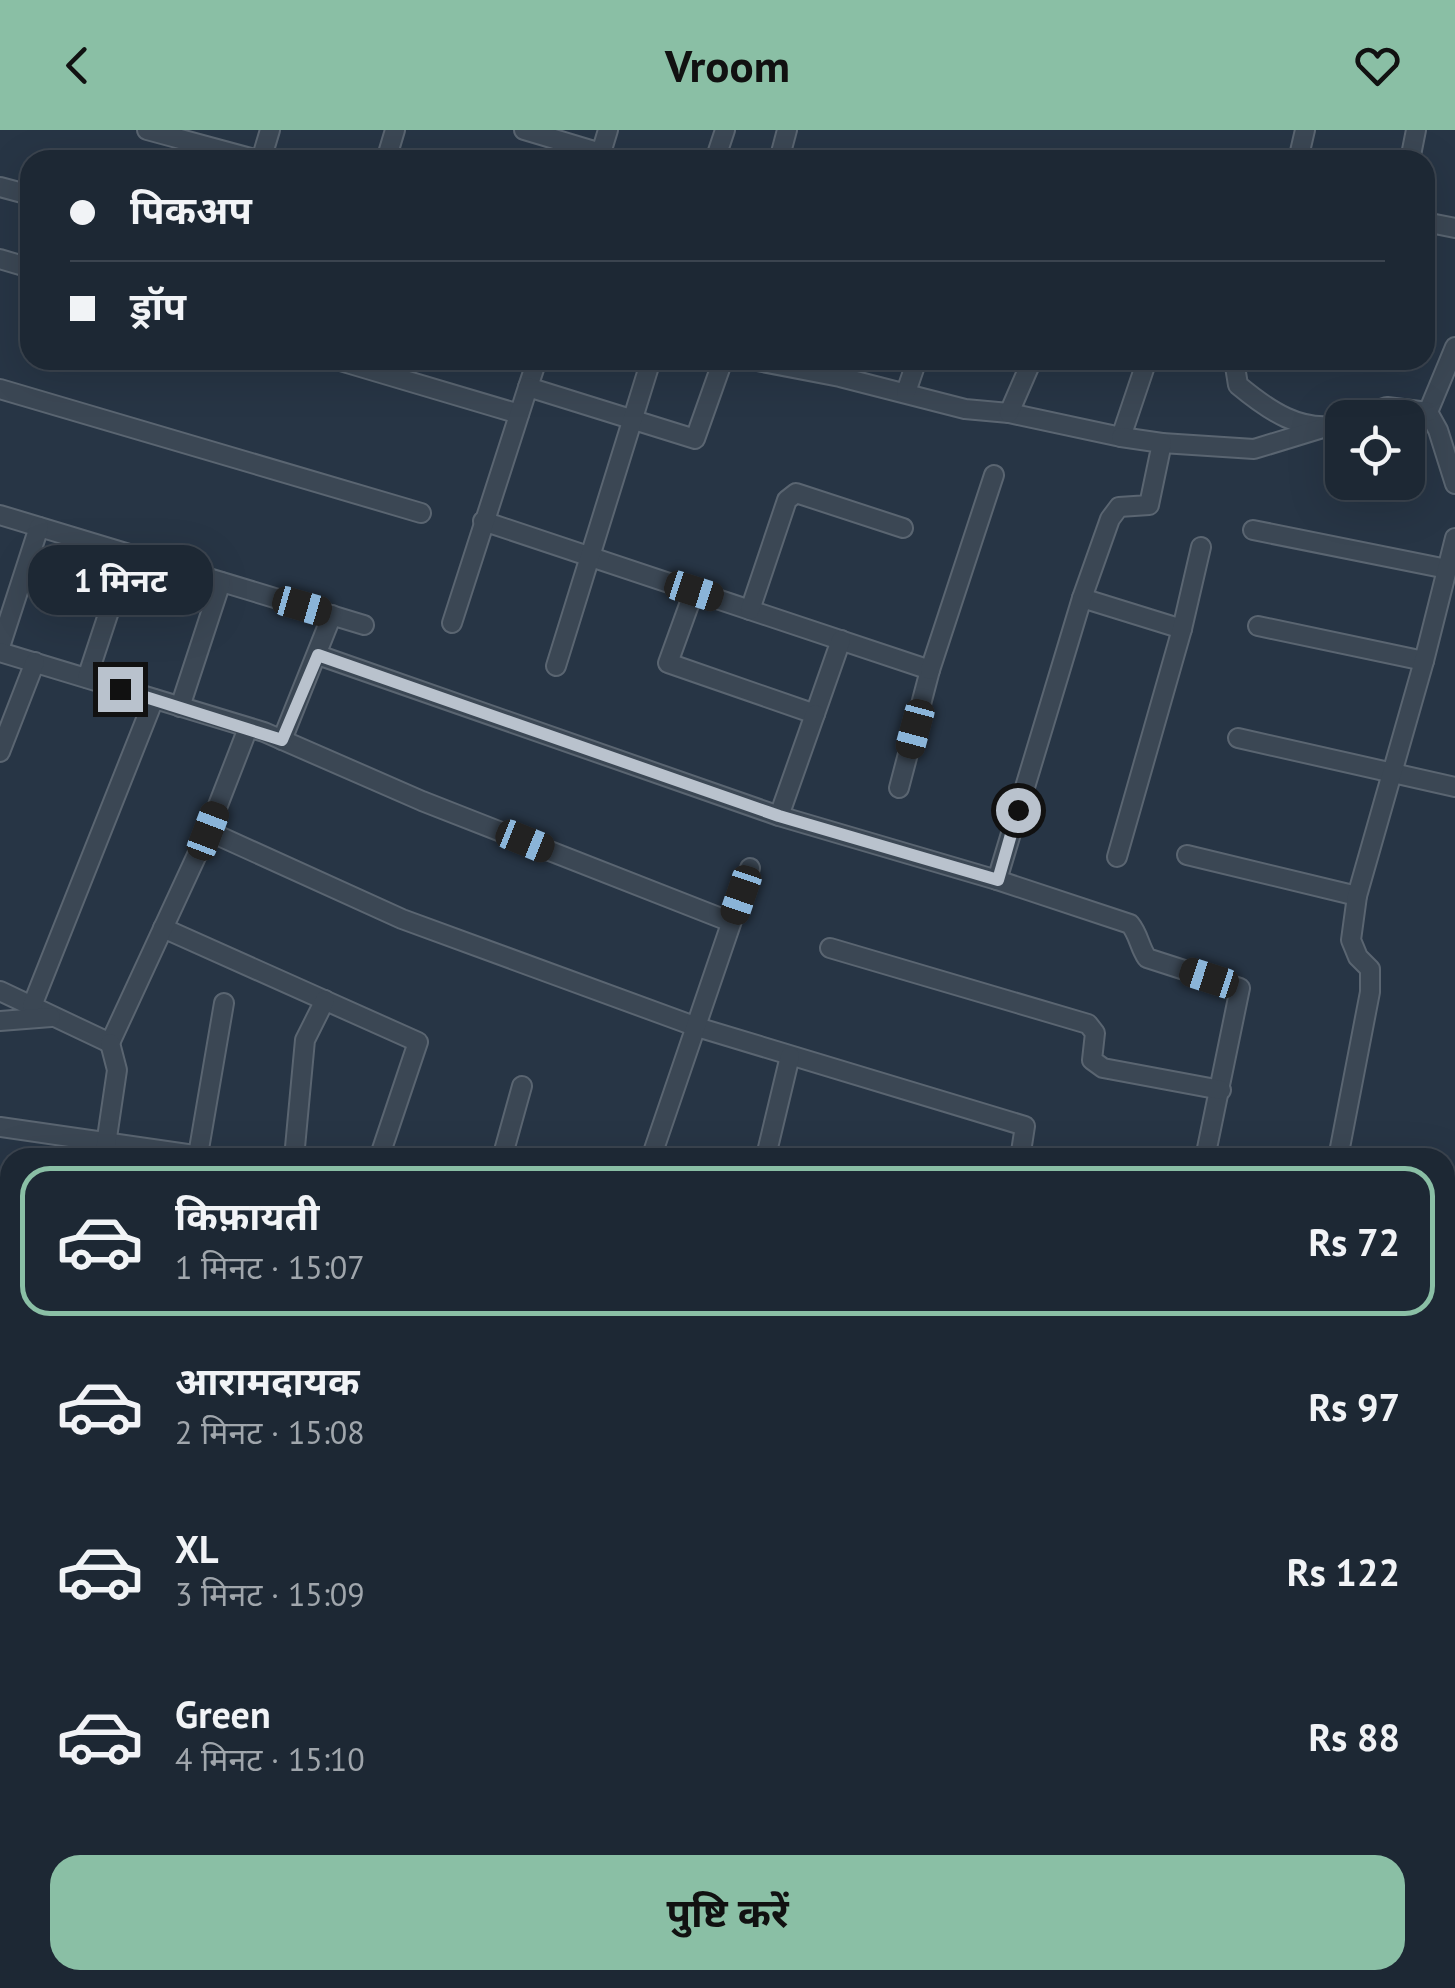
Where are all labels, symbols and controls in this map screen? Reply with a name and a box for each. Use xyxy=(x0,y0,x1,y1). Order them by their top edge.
text: Vroom xyxy=(665,36,790,94)
icon: back xyxy=(50,38,105,93)
icon: heart xyxy=(1350,38,1405,93)
text: पिकअप xyxy=(130,185,252,234)
text: ड्रॉप xyxy=(130,281,186,330)
map controls xyxy=(1325,400,1425,500)
button: locate xyxy=(1325,400,1425,500)
callout: 1 मिनट xyxy=(28,544,212,614)
text: 1 मिनट xyxy=(74,559,167,601)
car xyxy=(661,567,727,615)
car xyxy=(269,583,335,629)
route end xyxy=(98,667,143,712)
car xyxy=(893,696,937,762)
route start xyxy=(996,788,1041,833)
car xyxy=(183,798,233,864)
car xyxy=(492,816,558,866)
car xyxy=(717,862,765,928)
car xyxy=(1176,954,1242,1002)
text: किफ़ायती xyxy=(175,1191,319,1240)
icon: car xyxy=(55,1196,145,1286)
text: Rs 72 xyxy=(1308,1217,1400,1266)
text: 1 मिनट · 15:07 xyxy=(175,1246,365,1288)
text: आरामदायक xyxy=(175,1356,359,1405)
icon: car xyxy=(55,1361,145,1451)
text: Rs 97 xyxy=(1308,1382,1400,1431)
text: 2 मिनट · 15:08 xyxy=(175,1411,365,1453)
text: XL xyxy=(175,1524,219,1573)
icon: car xyxy=(55,1526,145,1616)
text: Rs 122 xyxy=(1287,1547,1400,1596)
text: 3 मिनट · 15:09 xyxy=(175,1573,365,1615)
text: Green xyxy=(175,1689,271,1738)
icon: car xyxy=(55,1691,145,1781)
text: Rs 88 xyxy=(1308,1712,1400,1761)
text: 4 मिनट · 15:10 xyxy=(175,1738,365,1780)
button: पुष्टि करें xyxy=(50,1855,1405,1970)

